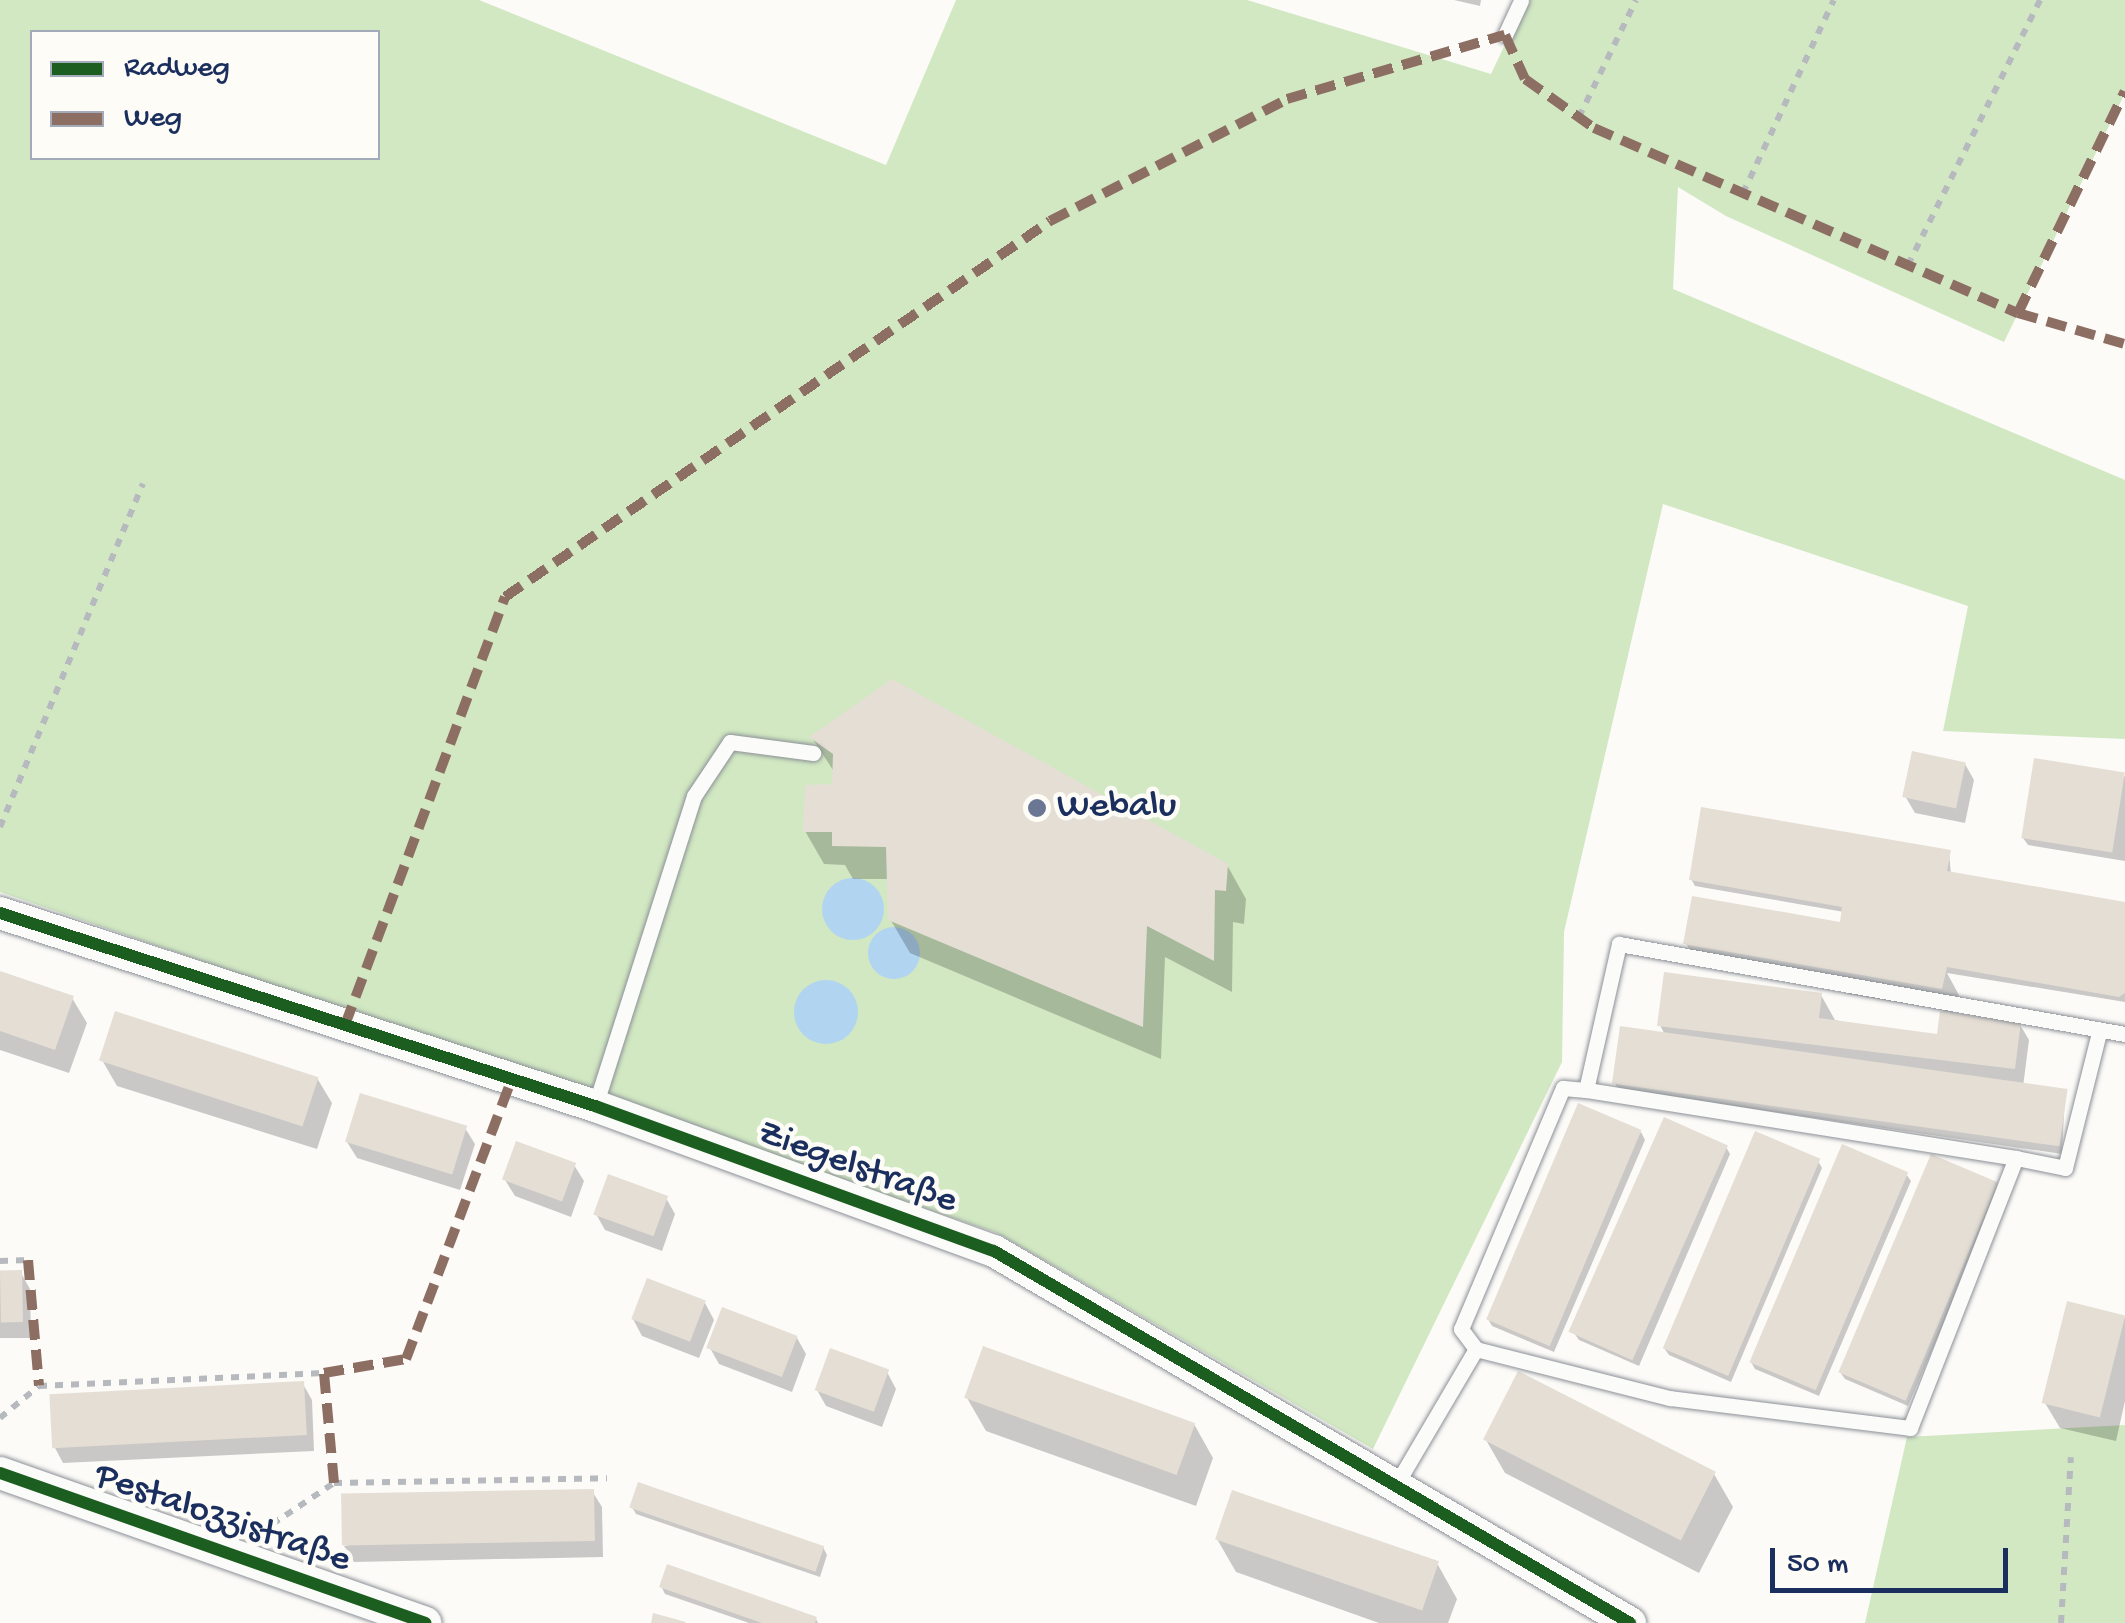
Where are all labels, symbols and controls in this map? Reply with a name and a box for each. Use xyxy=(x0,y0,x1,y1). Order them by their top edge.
legend xyxy=(30,30,380,160)
text: Radweg xyxy=(124,52,230,87)
text: Weg xyxy=(124,102,182,137)
place label: Webalu xyxy=(1057,785,1176,831)
marker: Webalu xyxy=(1026,797,1048,819)
street label: Ziegelstraße xyxy=(751,1112,963,1226)
street label: Pestalozzistraße xyxy=(88,1455,356,1585)
scale bar xyxy=(1775,1528,2012,1590)
text: 50 m xyxy=(1787,1548,1848,1583)

